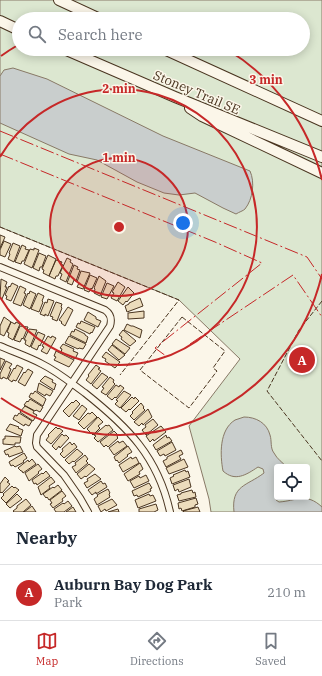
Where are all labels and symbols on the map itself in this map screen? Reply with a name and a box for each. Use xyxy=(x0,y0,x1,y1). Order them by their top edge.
street label: Stoney Trail SE xyxy=(151,66,243,118)
text: 3 min xyxy=(249,72,283,87)
text: 2 min xyxy=(102,81,136,96)
text: 1 min xyxy=(102,150,136,165)
your location xyxy=(173,213,193,233)
centre of rings xyxy=(112,220,126,234)
pin: A xyxy=(289,345,315,375)

